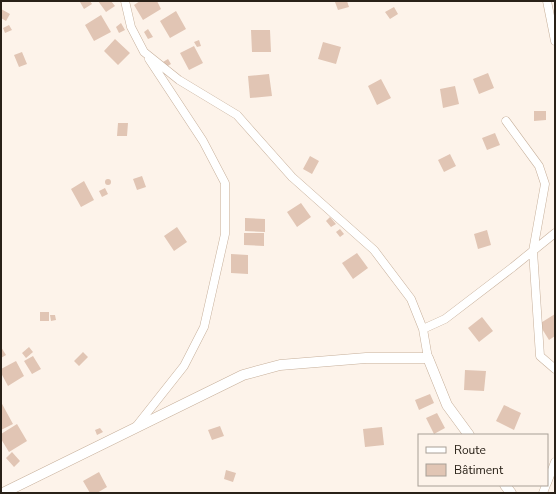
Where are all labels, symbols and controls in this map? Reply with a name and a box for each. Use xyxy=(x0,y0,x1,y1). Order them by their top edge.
legend xyxy=(418,434,548,486)
text: Route xyxy=(454,442,486,458)
text: Bâtiment xyxy=(454,462,504,478)

